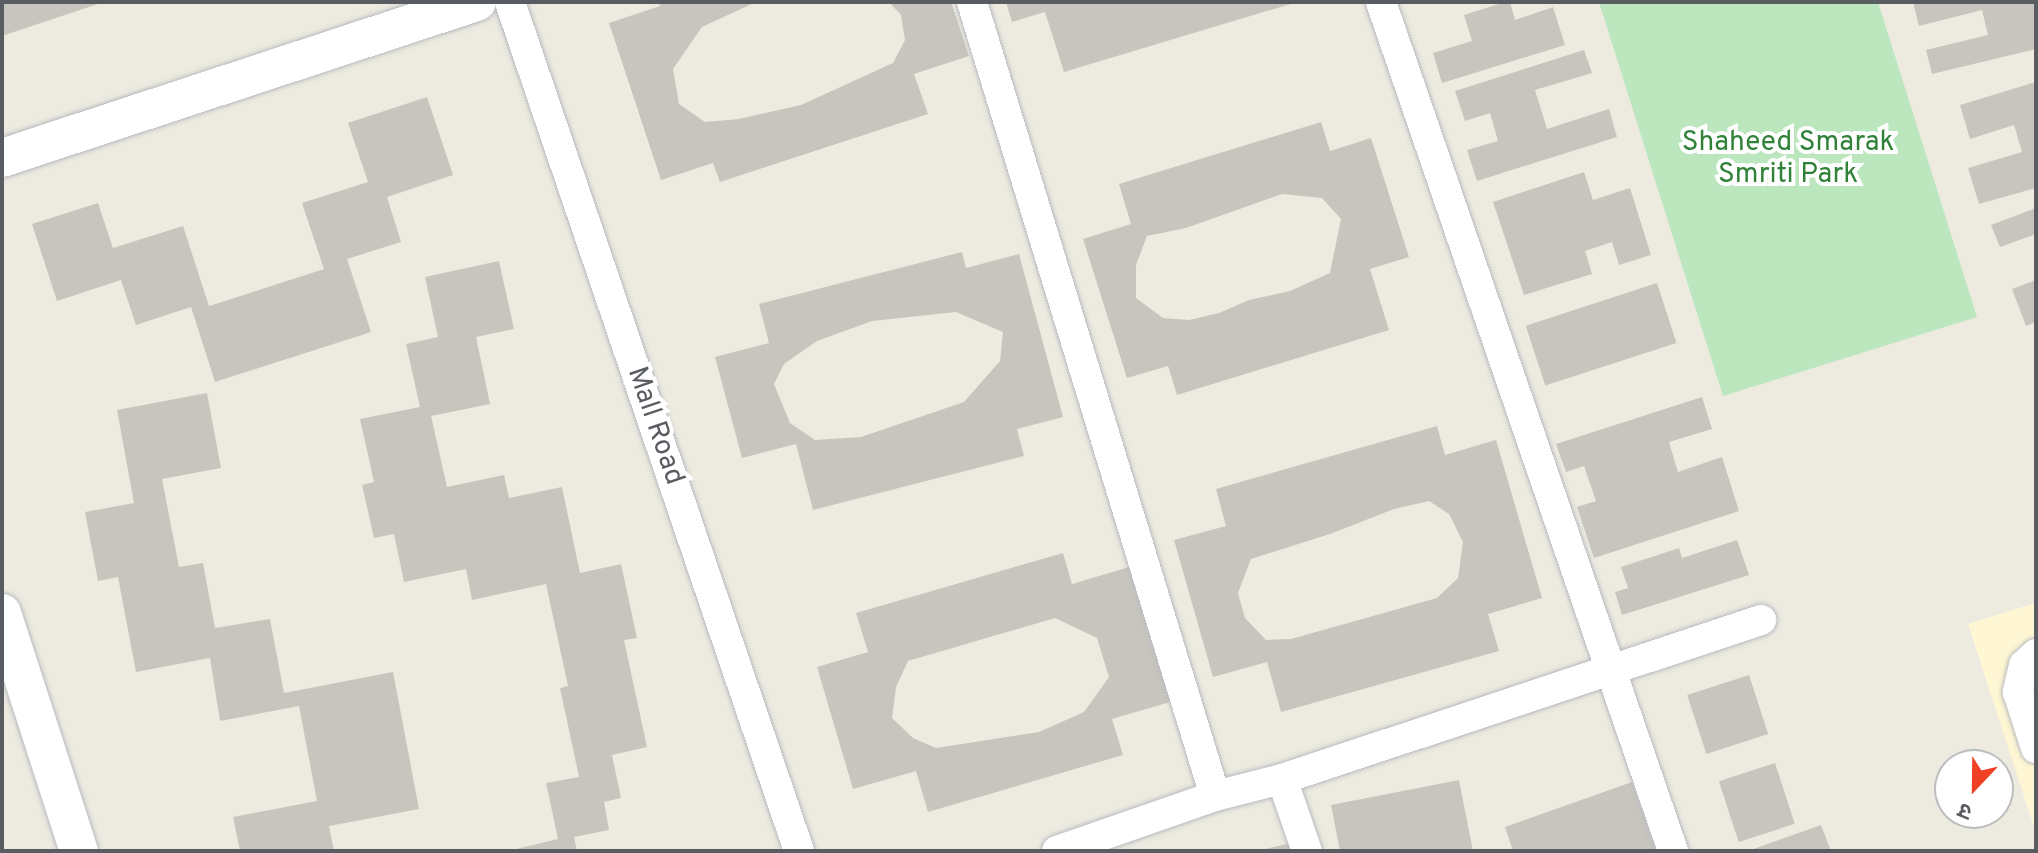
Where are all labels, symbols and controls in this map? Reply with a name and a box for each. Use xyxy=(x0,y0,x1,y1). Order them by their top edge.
park label: Shaheed Smarak Smriti Park xyxy=(1682,126,1894,192)
street label: Mall Road xyxy=(619,363,691,489)
north arrow xyxy=(1934,749,2014,829)
text: उ xyxy=(1955,795,1977,825)

